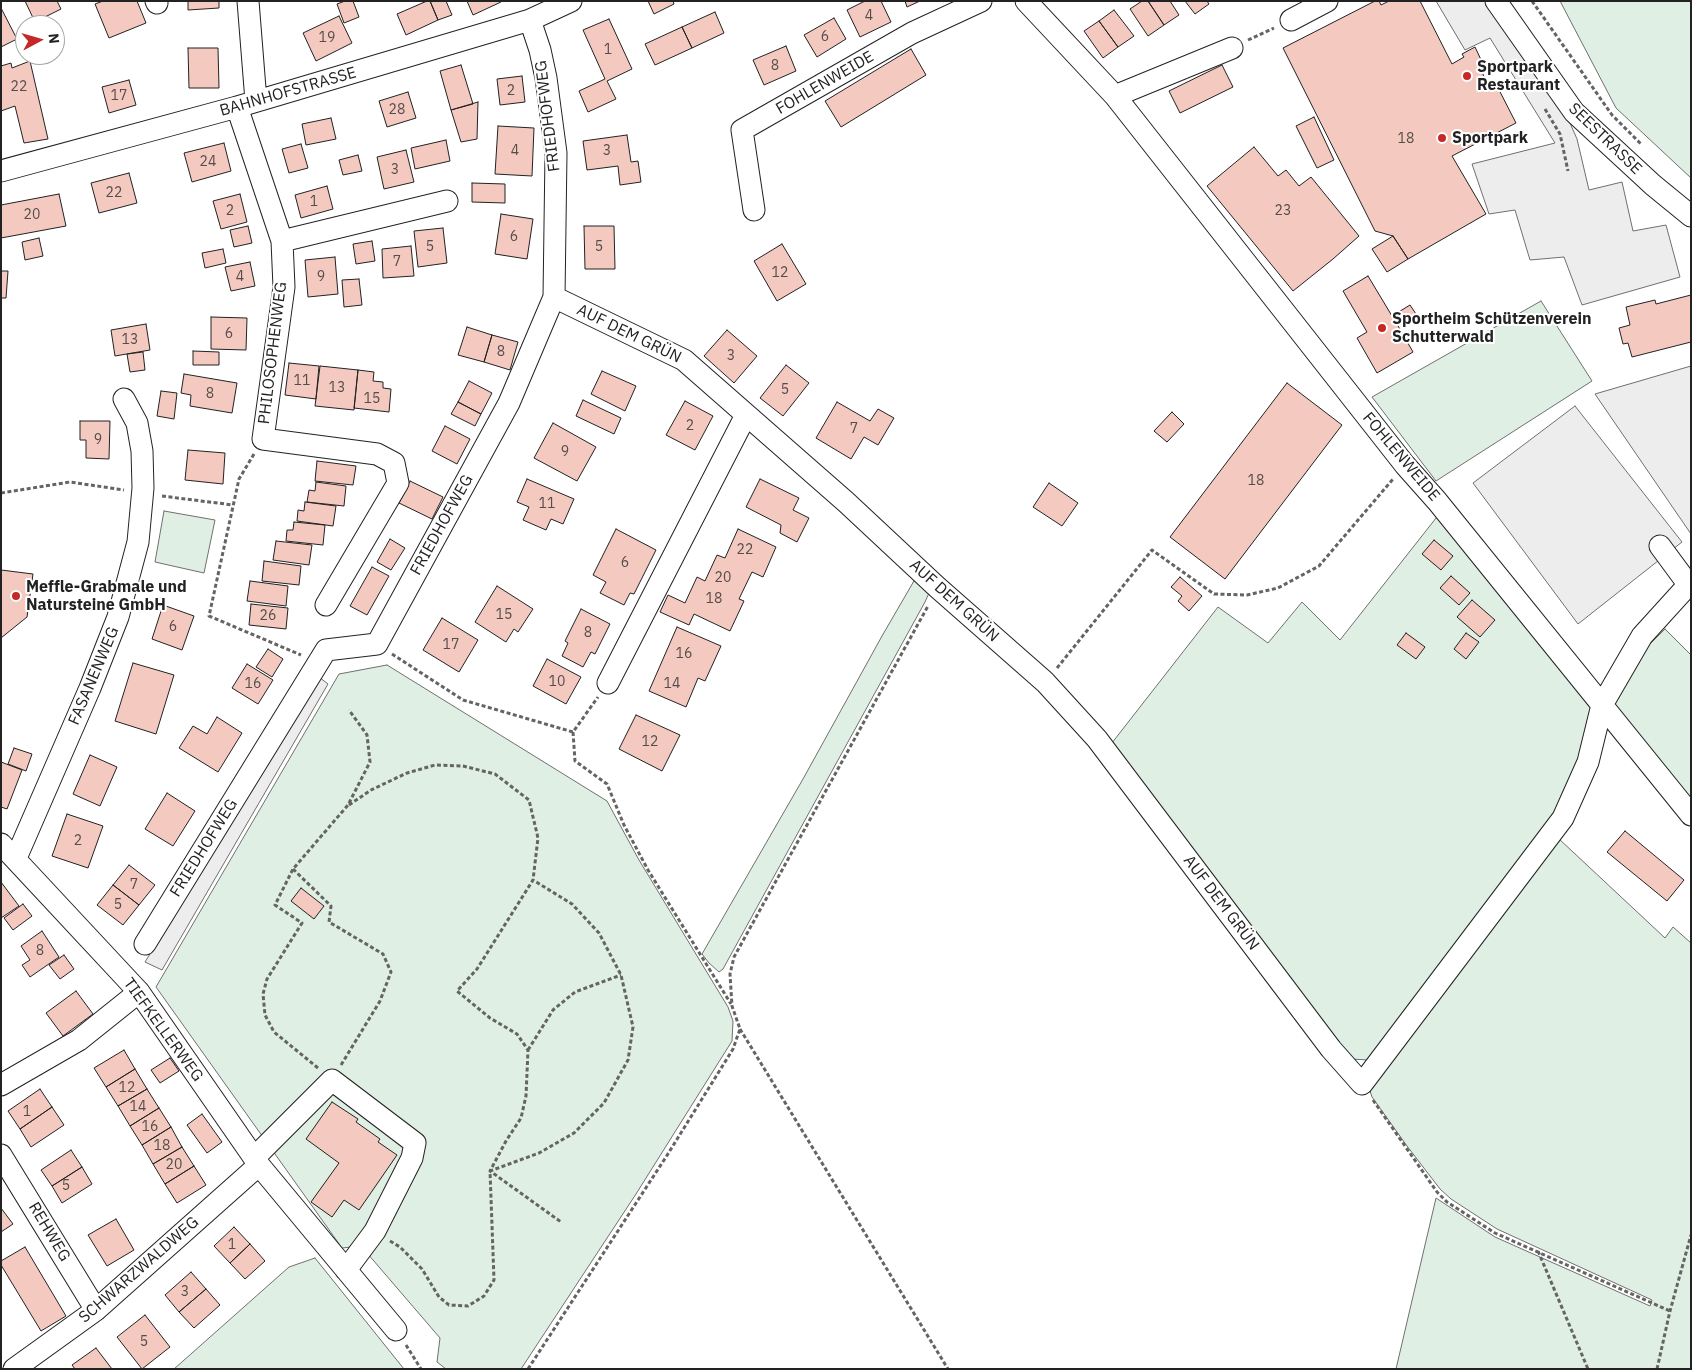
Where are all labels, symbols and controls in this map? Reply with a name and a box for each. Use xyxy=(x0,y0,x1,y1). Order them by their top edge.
house number: 4 xyxy=(865,8,873,24)
north arrow xyxy=(15,15,65,65)
house number: 6 xyxy=(821,29,829,45)
house number: 19 xyxy=(319,30,335,46)
text: N xyxy=(44,33,63,45)
house number: 1 xyxy=(604,42,612,58)
street label: FOHLENWEIDE xyxy=(773,47,877,119)
place label: Sportpark Restaurant xyxy=(1477,57,1560,95)
house number: 8 xyxy=(771,58,779,74)
street label: FRIEDHOFWEG xyxy=(532,59,564,173)
street label: BAHNHOFSTRASSE xyxy=(217,63,359,121)
marker: Sportpark Restaurant xyxy=(1461,70,1473,82)
house number: 22 xyxy=(11,79,27,95)
house number: 2 xyxy=(507,83,515,99)
house number: 17 xyxy=(111,88,127,104)
street label: SEESTRASSE xyxy=(1564,99,1646,179)
house number: 28 xyxy=(389,102,405,118)
place label: Sportpark xyxy=(1452,128,1528,148)
house number: 18 xyxy=(1398,131,1414,147)
marker: Sportpark xyxy=(1436,132,1448,144)
house number: 4 xyxy=(511,143,519,159)
house number: 3 xyxy=(603,143,611,159)
house number: 24 xyxy=(200,154,216,170)
house number: 3 xyxy=(391,162,399,178)
house number: 22 xyxy=(106,185,122,201)
house number: 1 xyxy=(310,194,318,210)
house number: 2 xyxy=(226,203,234,219)
house number: 23 xyxy=(1275,203,1291,219)
house number: 20 xyxy=(24,207,40,223)
house number: 6 xyxy=(510,229,518,245)
house number: 5 xyxy=(426,239,434,255)
house number: 5 xyxy=(595,239,603,255)
house number: 7 xyxy=(393,254,401,270)
house number: 12 xyxy=(772,265,788,281)
house number: 4 xyxy=(236,269,244,285)
house number: 9 xyxy=(317,269,325,285)
street label: PHILOSOPHENWEG xyxy=(255,281,291,425)
street label: AUF DEM GRÜN xyxy=(574,300,684,368)
place label: Sportheim Schützenverein Schutterwald xyxy=(1392,309,1591,347)
marker: Sportheim Schützenverein Schutterwald xyxy=(1376,322,1388,334)
house number: 6 xyxy=(225,326,233,342)
house number: 13 xyxy=(122,332,138,348)
house number: 8 xyxy=(497,344,505,360)
house number: 3 xyxy=(727,348,735,364)
house number: 11 xyxy=(294,373,310,389)
house number: 13 xyxy=(329,380,345,396)
house number: 5 xyxy=(781,382,789,398)
house number: 8 xyxy=(206,386,214,402)
house number: 15 xyxy=(364,391,380,407)
street label: FOHLENWEIDE xyxy=(1358,409,1444,505)
house number: 2 xyxy=(686,418,694,434)
house number: 7 xyxy=(850,421,858,437)
house number: 9 xyxy=(94,432,102,448)
house number: 9 xyxy=(561,444,569,460)
street label: FRIEDHOFWEG xyxy=(406,471,478,579)
house number: 18 xyxy=(1248,473,1264,489)
house number: 11 xyxy=(539,496,555,512)
house number: 22 xyxy=(737,542,753,558)
house number: 6 xyxy=(621,555,629,571)
street label: AUF DEM GRÜN xyxy=(905,556,1003,646)
house number: 20 xyxy=(715,570,731,586)
place label: Meffle-Grabmale und Natursteine GmbH xyxy=(26,577,187,615)
marker: Meffle-Grabmale und Natursteine GmbH xyxy=(10,590,22,602)
house number: 18 xyxy=(706,591,722,607)
house number: 15 xyxy=(496,607,512,623)
house number: 26 xyxy=(260,608,276,624)
house number: 6 xyxy=(169,619,177,635)
street label: FASANENWEG xyxy=(65,624,123,728)
house number: 8 xyxy=(584,625,592,641)
house number: 17 xyxy=(443,637,459,653)
house number: 16 xyxy=(676,646,692,662)
house number: 10 xyxy=(549,674,565,690)
house number: 16 xyxy=(245,676,261,692)
house number: 14 xyxy=(664,676,680,692)
house number: 12 xyxy=(642,734,658,750)
street label: FRIEDHOFWEG xyxy=(166,795,242,901)
house number: 2 xyxy=(74,833,82,849)
street label: AUF DEM GRÜN xyxy=(1179,852,1263,954)
house number: 7 xyxy=(130,877,138,893)
house number: 5 xyxy=(114,897,122,913)
house number: 8 xyxy=(36,943,44,959)
street label: TIEFKELLERWEG xyxy=(119,974,207,1086)
house number: 12 xyxy=(119,1080,135,1096)
house number: 14 xyxy=(130,1099,146,1115)
house number: 1 xyxy=(23,1104,31,1120)
house number: 16 xyxy=(142,1119,158,1135)
house number: 18 xyxy=(154,1138,170,1154)
house number: 20 xyxy=(166,1157,182,1173)
house number: 5 xyxy=(62,1178,70,1194)
street label: REHWEG xyxy=(24,1199,74,1265)
street label: SCHWARZWALDWEG xyxy=(75,1213,203,1327)
house number: 1 xyxy=(228,1237,236,1253)
house number: 3 xyxy=(181,1284,189,1300)
house number: 5 xyxy=(140,1334,148,1350)

